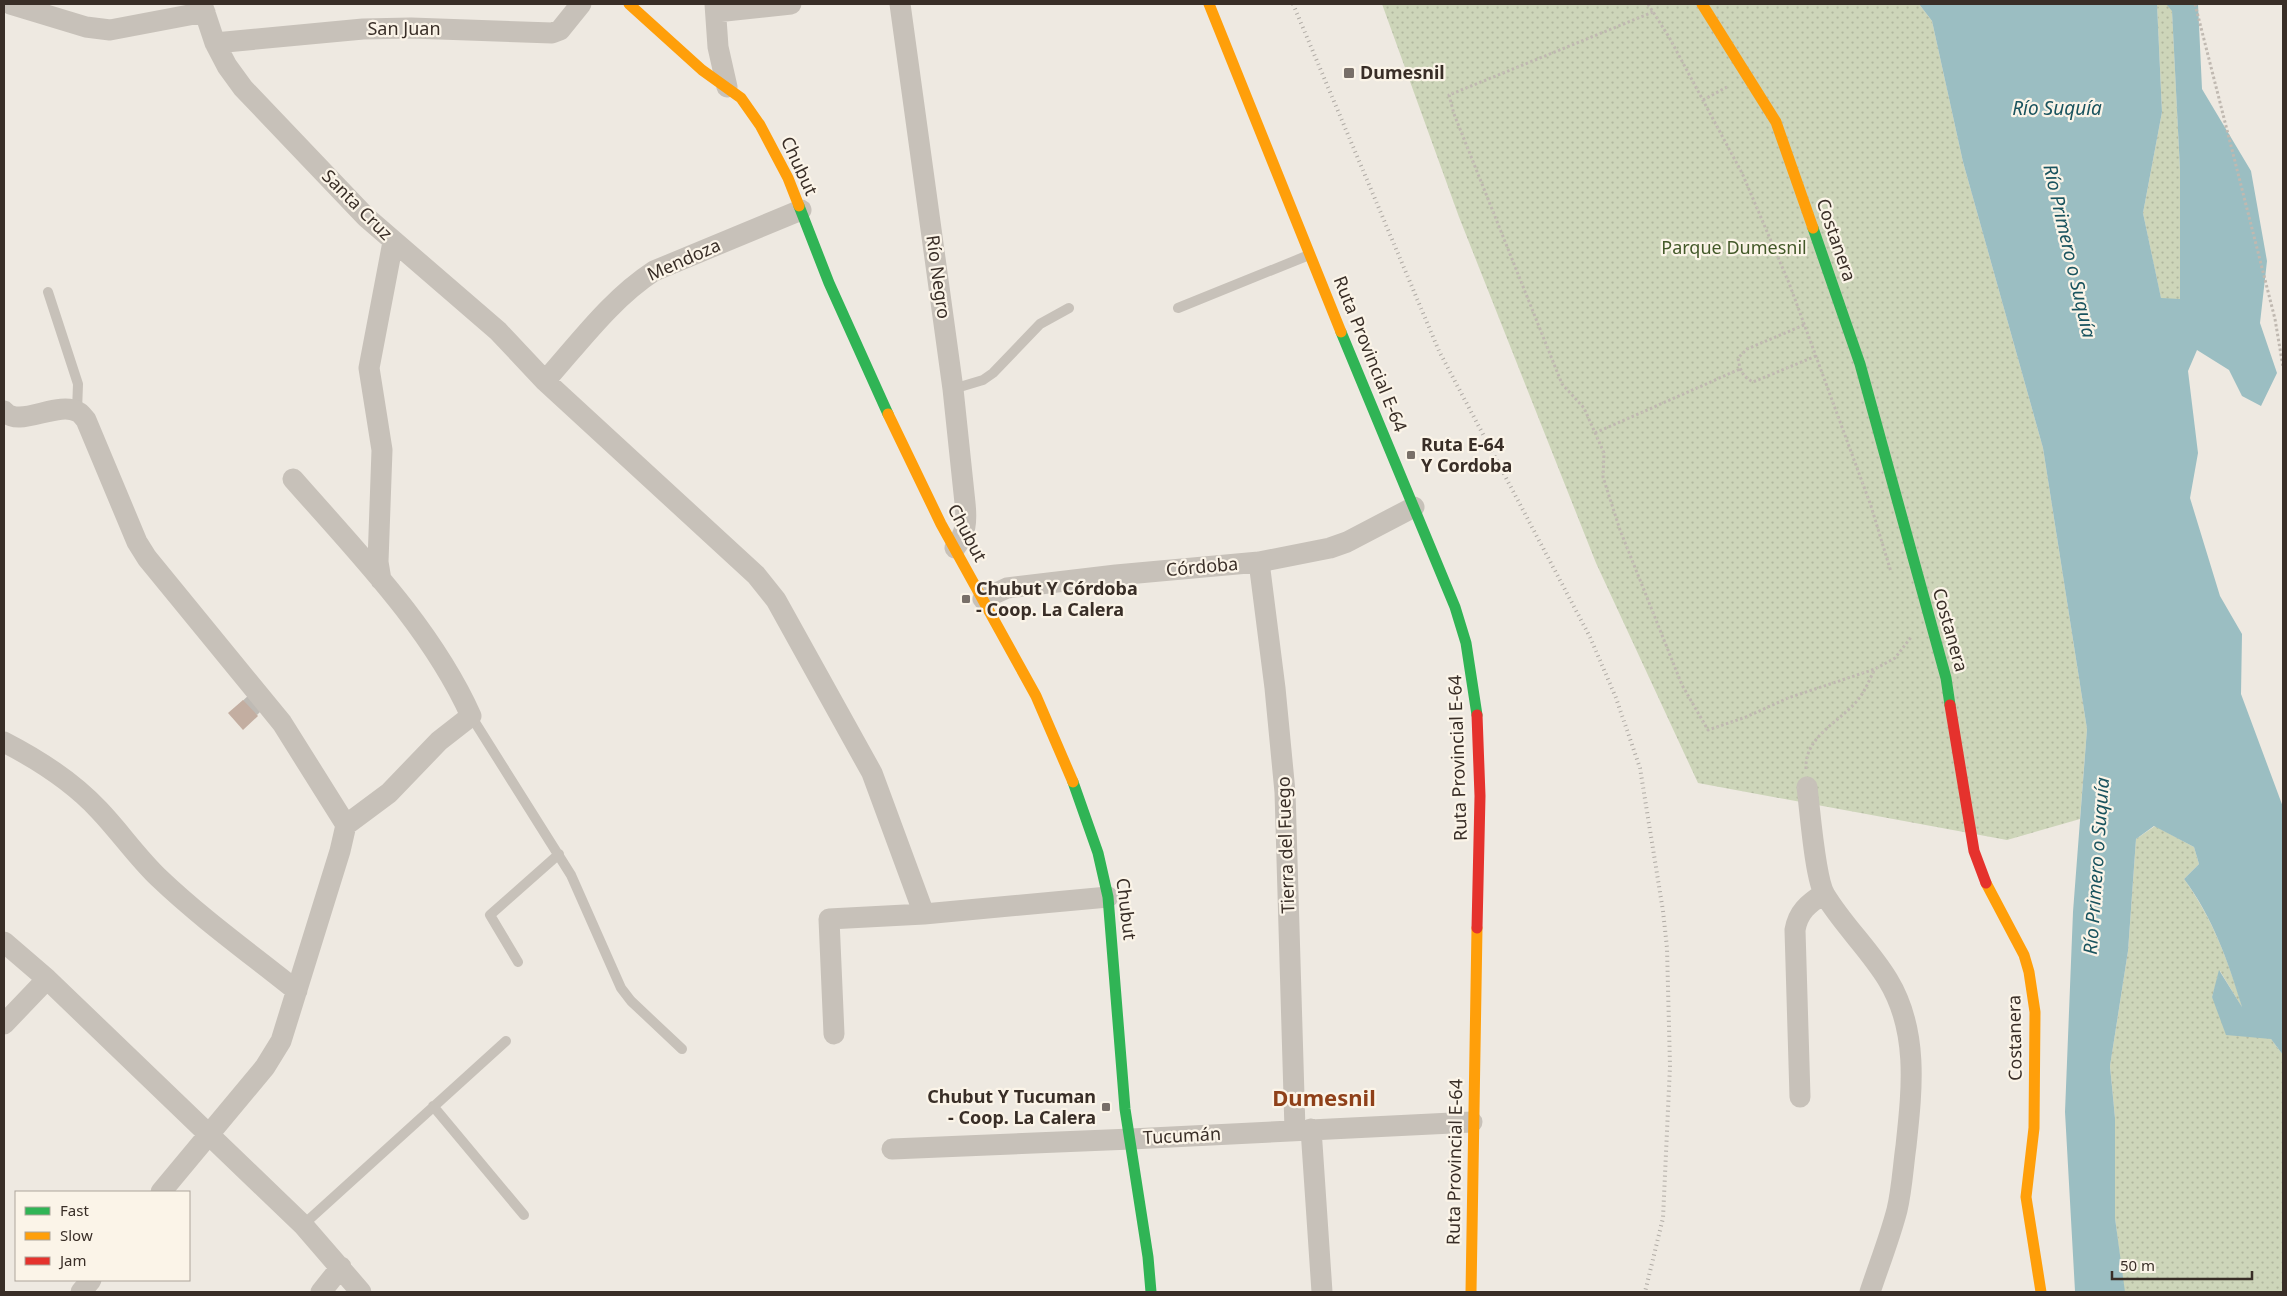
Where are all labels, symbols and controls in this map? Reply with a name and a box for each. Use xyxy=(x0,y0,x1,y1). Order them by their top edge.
street label: San Juan xyxy=(367,16,441,40)
place label: Dumesnil xyxy=(1360,60,1445,84)
marker: Dumesnil xyxy=(1342,66,1356,80)
water label: Río Suquía xyxy=(2012,95,2102,121)
street label: Chubut xyxy=(776,132,824,199)
water label: Río Primero o Suquía xyxy=(2037,162,2103,341)
street label: Santa Cruz xyxy=(317,164,398,245)
street label: Costanera xyxy=(1812,195,1862,284)
street label: Mendoza xyxy=(643,232,724,286)
street label: Río Negro xyxy=(921,233,957,320)
park label: Parque Dumesnil xyxy=(1661,235,1807,259)
street label: Ruta Provincial E-64 xyxy=(1329,272,1413,435)
place label: Ruta E-64 Y Cordoba xyxy=(1421,432,1512,477)
marker: Ruta E-64 Y Cordoba xyxy=(1405,449,1417,461)
street label: Chubut xyxy=(943,499,993,566)
street label: Córdoba xyxy=(1165,551,1239,581)
place label: Chubut Y Córdoba - Coop. La Calera xyxy=(976,576,1138,621)
street label: Costanera xyxy=(1928,585,1974,674)
marker: Chubut Y Córdoba - Coop. La Calera xyxy=(960,593,972,605)
street label: Ruta Provincial E-64 xyxy=(1442,675,1472,841)
street label: Tierra del Fuego xyxy=(1271,776,1299,914)
water label: Río Primero o Suquía xyxy=(2077,776,2115,955)
street label: Chubut xyxy=(1111,876,1143,942)
street label: Costanera xyxy=(2001,995,2027,1081)
street label: Ruta Provincial E-64 xyxy=(1441,1079,1467,1245)
district label: Dumesnil xyxy=(1272,1082,1376,1112)
place label: Chubut Y Tucuman - Coop. La Calera xyxy=(927,1084,1096,1129)
marker: Chubut Y Tucuman - Coop. La Calera xyxy=(1100,1101,1112,1113)
street label: Tucumán xyxy=(1142,1121,1222,1149)
legend xyxy=(15,1191,190,1281)
text: Fast xyxy=(60,1200,89,1220)
text: Slow xyxy=(60,1225,93,1245)
scale bar xyxy=(2112,1248,2252,1280)
text: Jam xyxy=(58,1250,87,1270)
text: 50 m xyxy=(2120,1255,2155,1275)

